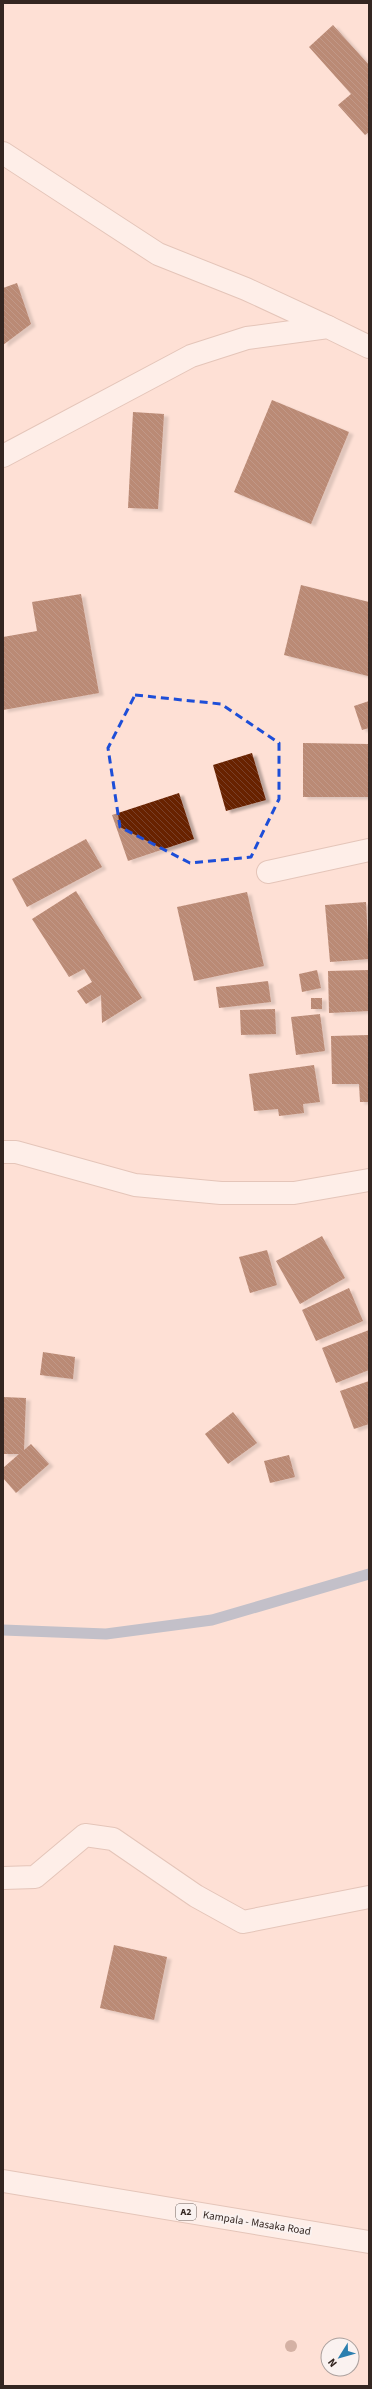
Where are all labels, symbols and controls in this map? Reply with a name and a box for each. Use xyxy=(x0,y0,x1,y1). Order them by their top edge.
road number: A2 xyxy=(176,2204,196,2220)
street label: Kampala - Masaka Road xyxy=(202,2207,312,2239)
north arrow xyxy=(320,2337,360,2377)
text: N xyxy=(324,2355,341,2370)

